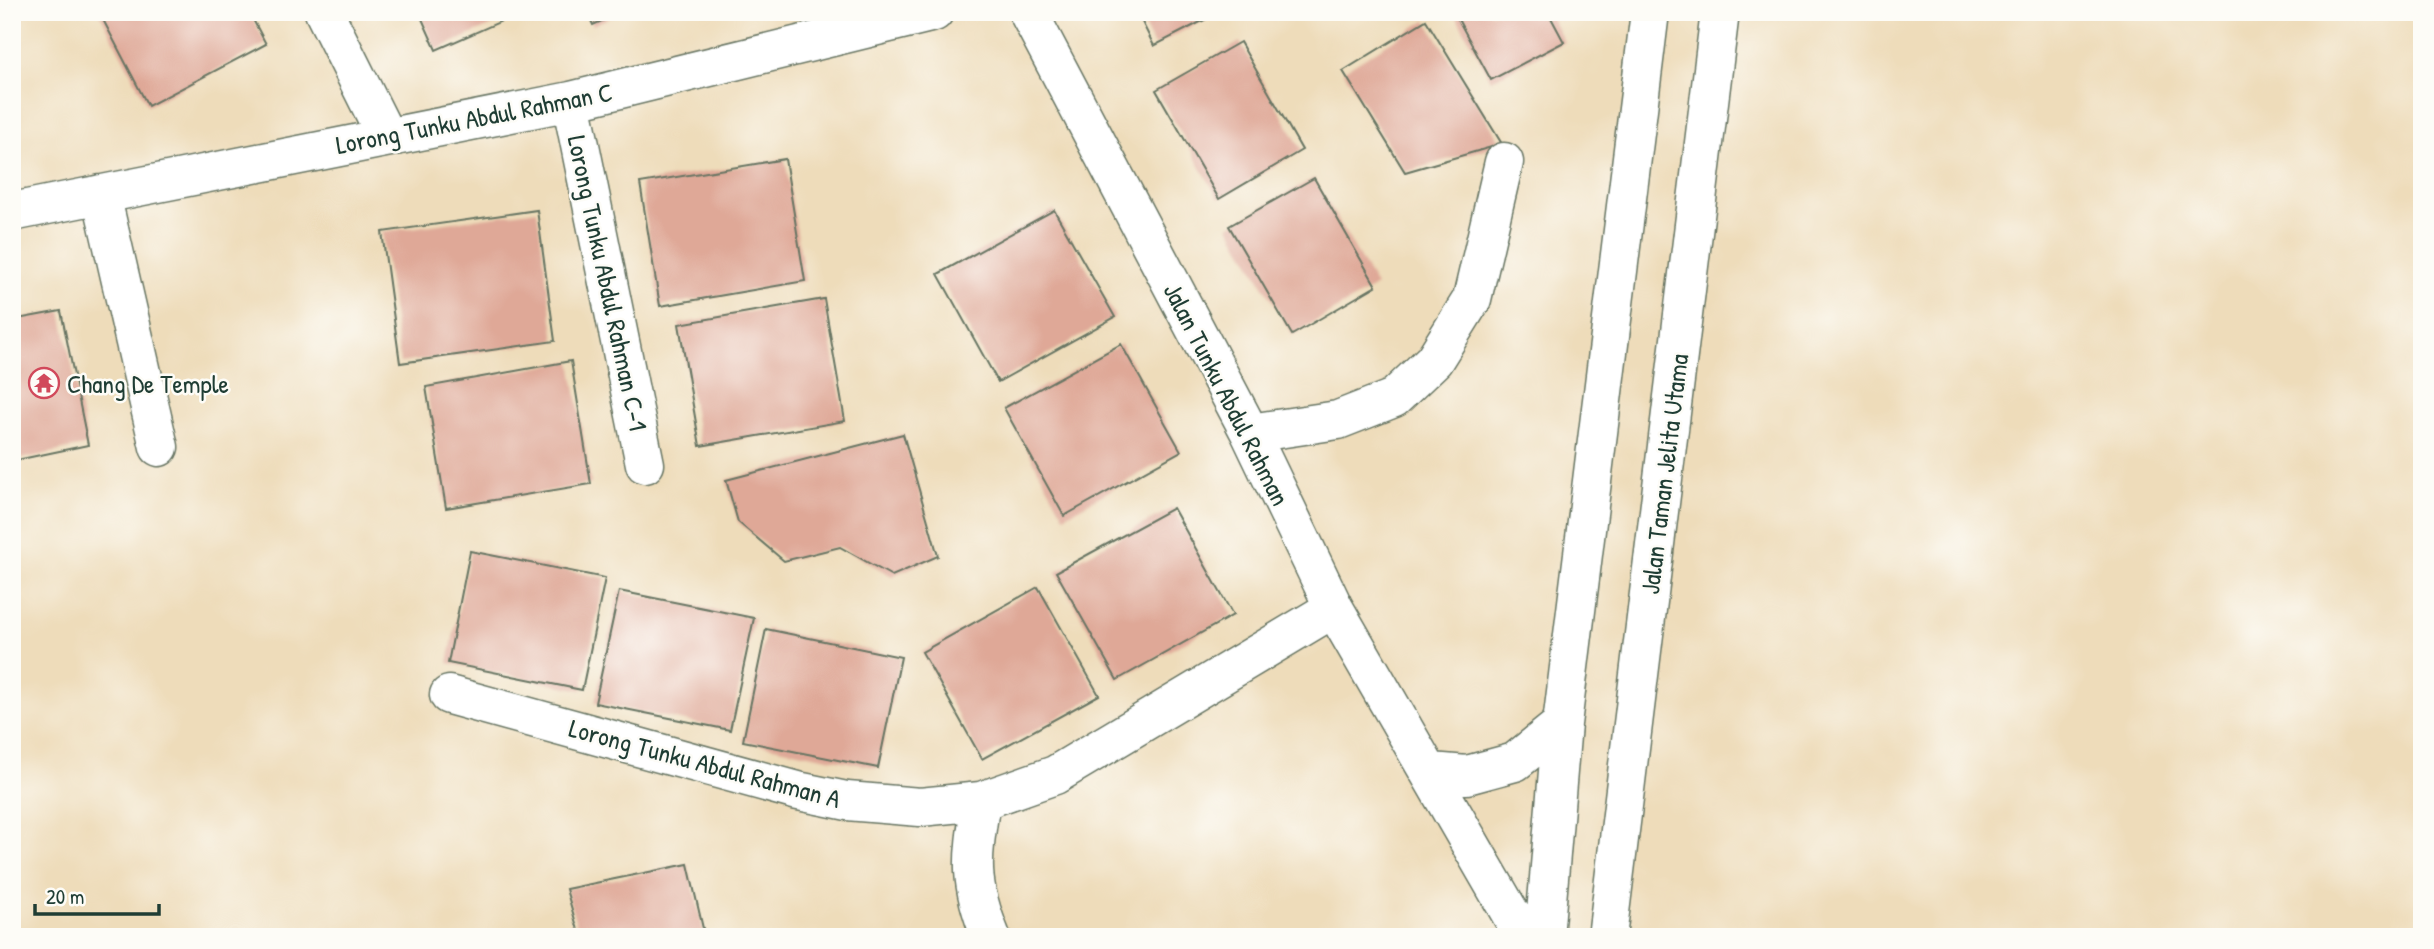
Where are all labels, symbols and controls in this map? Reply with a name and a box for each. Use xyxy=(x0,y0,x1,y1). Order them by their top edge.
street label: Lorong Tunku Abdul Rahman C xyxy=(333,74,615,162)
street label: Lorong Tunku Abdul Rahman C-1 xyxy=(560,132,656,434)
street label: Jalan Tunku Abdul Rahman xyxy=(1156,277,1298,511)
street label: Jalan Taman Jelita Utama xyxy=(1632,352,1696,596)
temple icon: Chang De Temple xyxy=(27,366,61,400)
place label: Chang De Temple xyxy=(67,366,229,401)
street label: Lorong Tunku Abdul Rahman A xyxy=(565,710,845,816)
scale bar xyxy=(35,872,159,916)
text: 20 m xyxy=(46,882,84,911)

